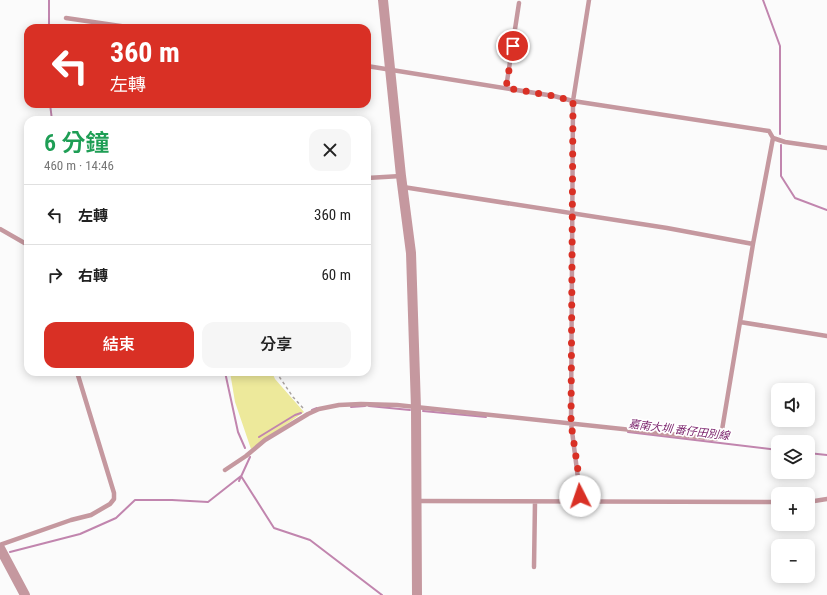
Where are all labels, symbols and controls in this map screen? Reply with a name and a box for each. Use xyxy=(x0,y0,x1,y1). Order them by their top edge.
pin xyxy=(496,29,530,63)
icon: arrive xyxy=(502,35,524,57)
text: 360 m xyxy=(110,36,180,69)
icon: left xyxy=(44,40,96,92)
text: 左轉 xyxy=(110,74,146,95)
text: 6 分鐘 xyxy=(44,129,110,157)
button: close xyxy=(309,129,351,171)
text: 460 m · 14:46 xyxy=(44,158,114,173)
icon: left xyxy=(44,204,66,226)
text: 360 m xyxy=(314,206,351,224)
text: 左轉 xyxy=(78,207,108,225)
icon: right xyxy=(44,264,66,286)
text: 60 m xyxy=(321,266,351,284)
text: 右轉 xyxy=(78,267,108,285)
button: 結束 xyxy=(44,322,194,368)
button: 分享 xyxy=(202,322,351,368)
map controls xyxy=(771,383,815,583)
button: sound xyxy=(771,383,815,427)
water label: 嘉南大圳 番仔田別線 xyxy=(628,417,732,443)
button: layers xyxy=(771,435,815,479)
position arrow xyxy=(559,475,601,517)
button: + xyxy=(771,487,815,531)
button: − xyxy=(771,539,815,583)

